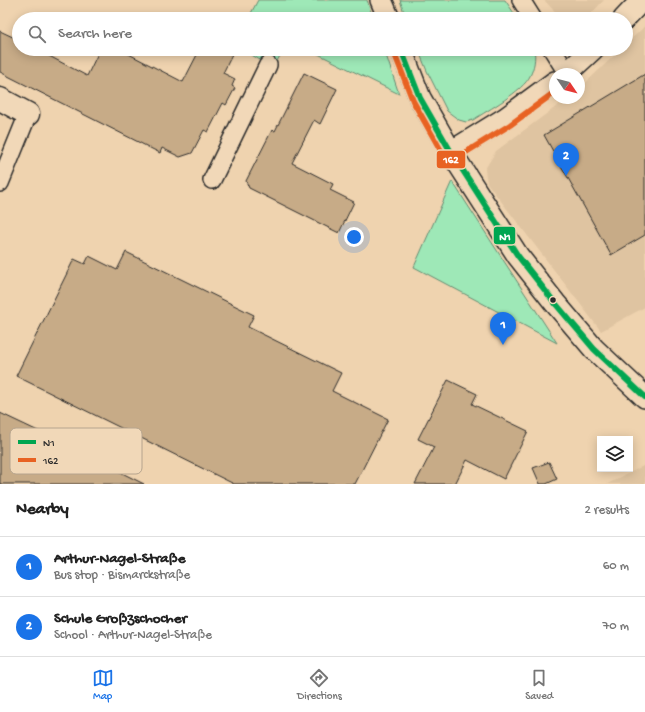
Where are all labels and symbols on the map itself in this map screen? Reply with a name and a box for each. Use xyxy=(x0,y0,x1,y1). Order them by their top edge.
north arrow xyxy=(549,68,585,104)
pin: 2 xyxy=(553,143,579,176)
line badge: 162 xyxy=(436,150,466,169)
text: 162 xyxy=(442,155,459,167)
line badge: N1 xyxy=(493,226,516,245)
your location xyxy=(344,227,364,247)
text: N1 xyxy=(499,232,511,244)
unlabelled marker xyxy=(548,295,558,305)
pin: 1 xyxy=(490,312,516,345)
legend xyxy=(10,428,142,474)
text: N1 xyxy=(43,438,55,450)
text: 162 xyxy=(42,456,59,468)

